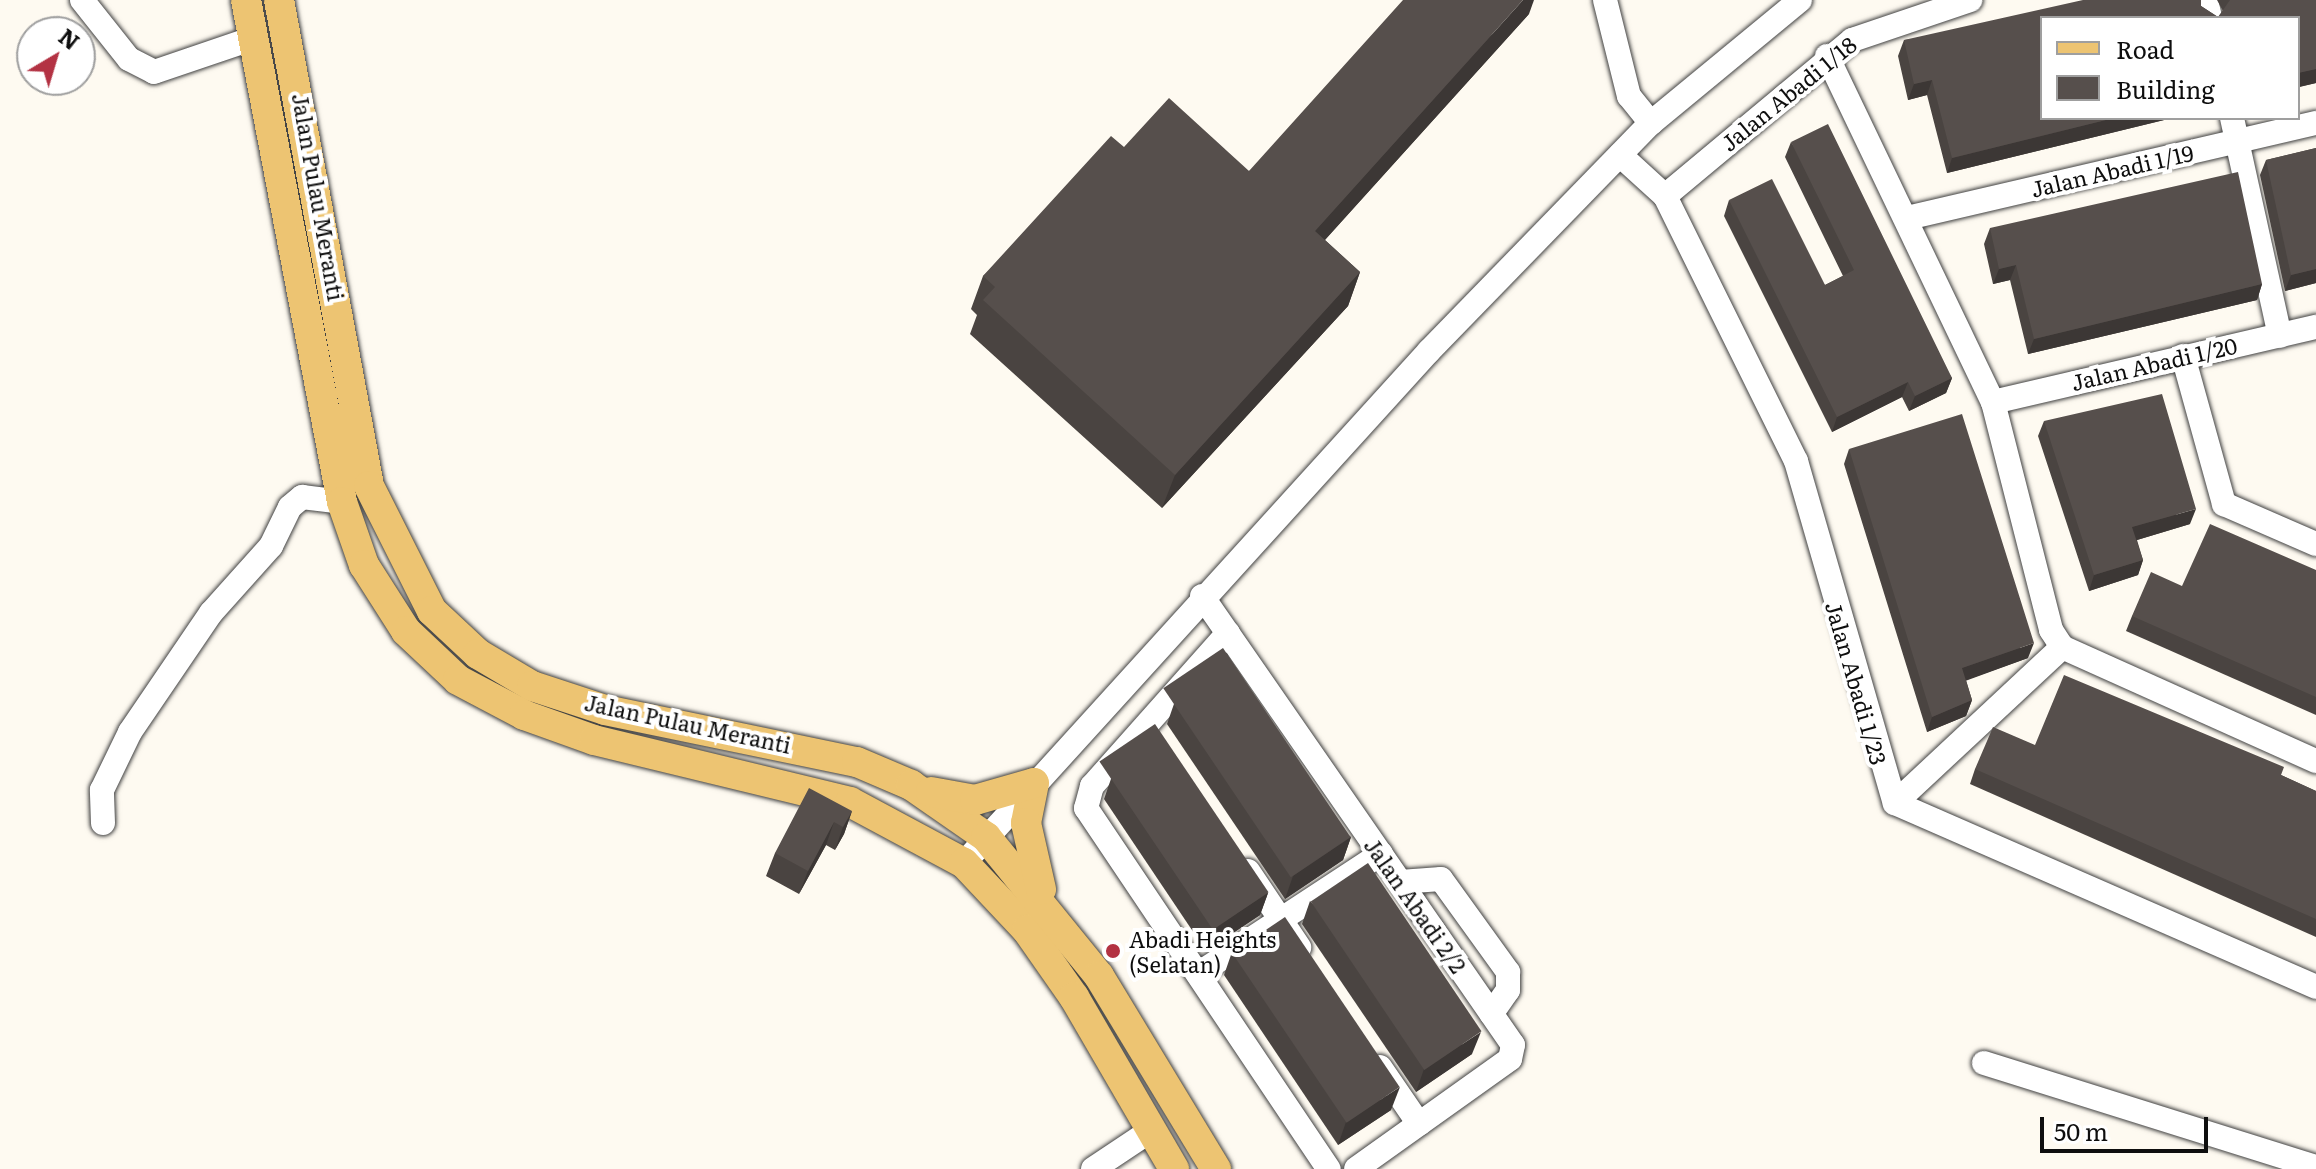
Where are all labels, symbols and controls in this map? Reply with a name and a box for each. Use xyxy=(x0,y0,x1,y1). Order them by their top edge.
north arrow xyxy=(16,16,96,96)
legend xyxy=(2040,16,2300,120)
text: N xyxy=(52,20,87,57)
street label: Jalan Abadi 1/18 xyxy=(1715,30,1861,156)
text: Road xyxy=(2116,31,2174,66)
text: Building xyxy=(2116,71,2215,106)
street label: Jalan Pulau Meranti xyxy=(288,91,350,303)
street label: Jalan Abadi 1/19 xyxy=(2028,138,2196,202)
street label: Jalan Abadi 1/20 xyxy=(2068,331,2240,395)
street label: Jalan Abadi 1/23 xyxy=(1821,598,1893,768)
street label: Jalan Pulau Meranti xyxy=(582,688,794,758)
street label: Jalan Abadi 2/2 xyxy=(1360,832,1472,978)
place label: Abadi Heights (Selatan) xyxy=(1129,925,1276,976)
marker: Abadi Heights (Selatan) xyxy=(1104,942,1122,960)
scale bar xyxy=(2044,1101,2212,1151)
text: 50 m xyxy=(2054,1113,2108,1148)

